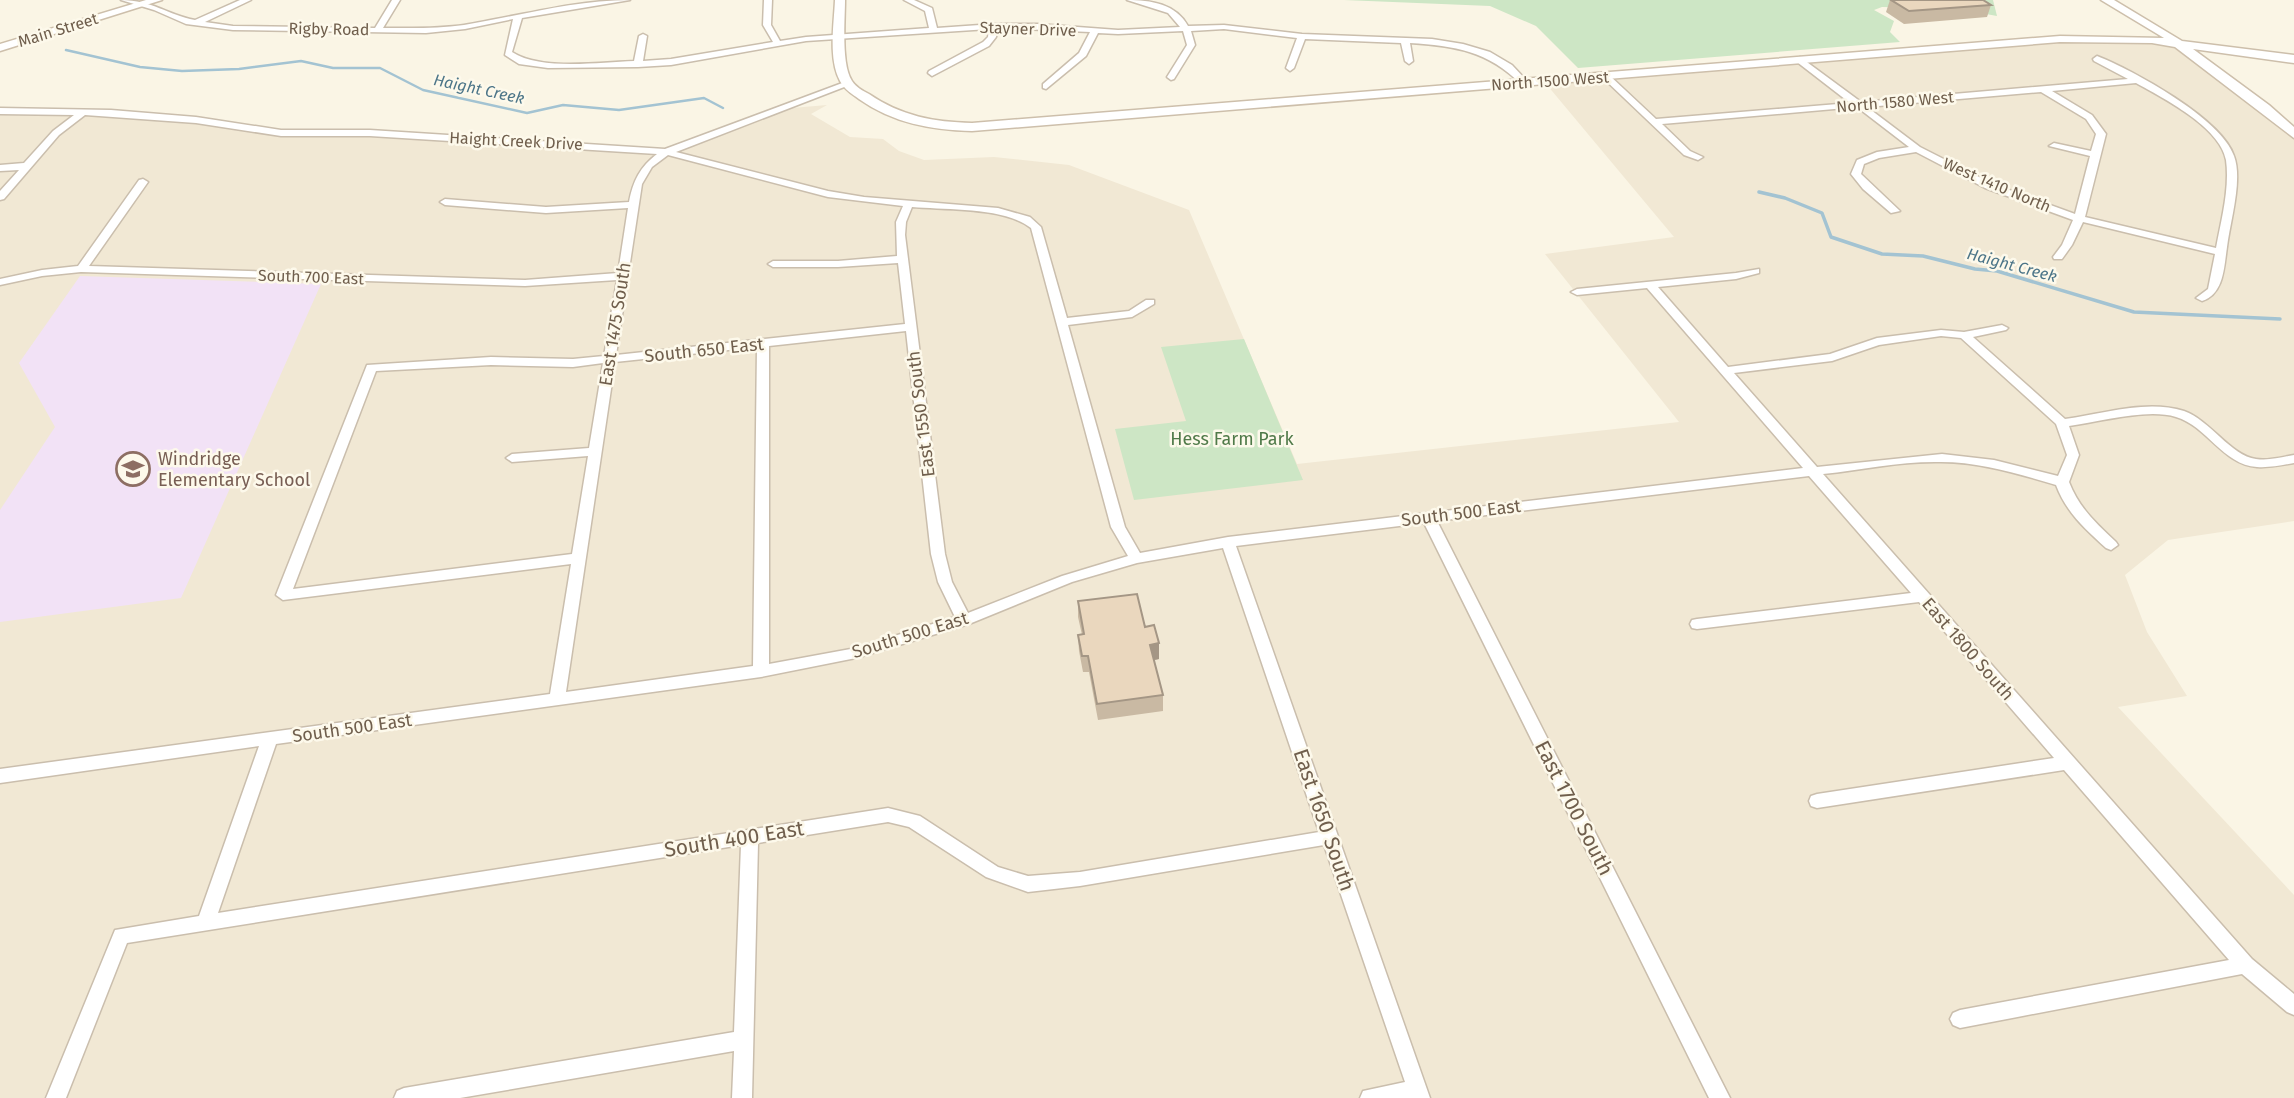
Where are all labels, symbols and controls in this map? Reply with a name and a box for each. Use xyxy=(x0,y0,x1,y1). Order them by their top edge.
street label: Main Street xyxy=(16,9,101,51)
street label: Stayner Drive xyxy=(979,18,1077,40)
street label: Rigby Road xyxy=(288,19,370,39)
street label: North 1500 West xyxy=(1491,67,1610,95)
water label: Haight Creek xyxy=(432,70,526,108)
street label: North 1580 West xyxy=(1835,87,1955,117)
street label: Haight Creek Drive xyxy=(449,128,583,154)
street label: West 1410 North xyxy=(1940,154,2054,216)
water label: Haight Creek xyxy=(1965,244,2059,286)
street label: East 1475 South xyxy=(594,261,636,387)
street label: South 700 East xyxy=(258,266,364,288)
street label: South 650 East xyxy=(643,333,765,367)
street label: East 1550 South xyxy=(902,350,940,478)
park label: Hess Farm Park xyxy=(1170,428,1295,450)
place label: Windridge Elementary School xyxy=(158,448,310,491)
school or university icon: Windridge Elementary School xyxy=(114,450,152,488)
street label: South 500 East xyxy=(1400,495,1523,531)
street label: East 1800 South xyxy=(1917,593,2019,705)
street label: South 500 East xyxy=(849,607,971,663)
street label: South 500 East xyxy=(291,709,414,747)
street label: East 1700 South xyxy=(1529,736,1619,880)
street label: East 1650 South xyxy=(1287,745,1361,895)
street label: South 400 East xyxy=(662,815,806,863)

